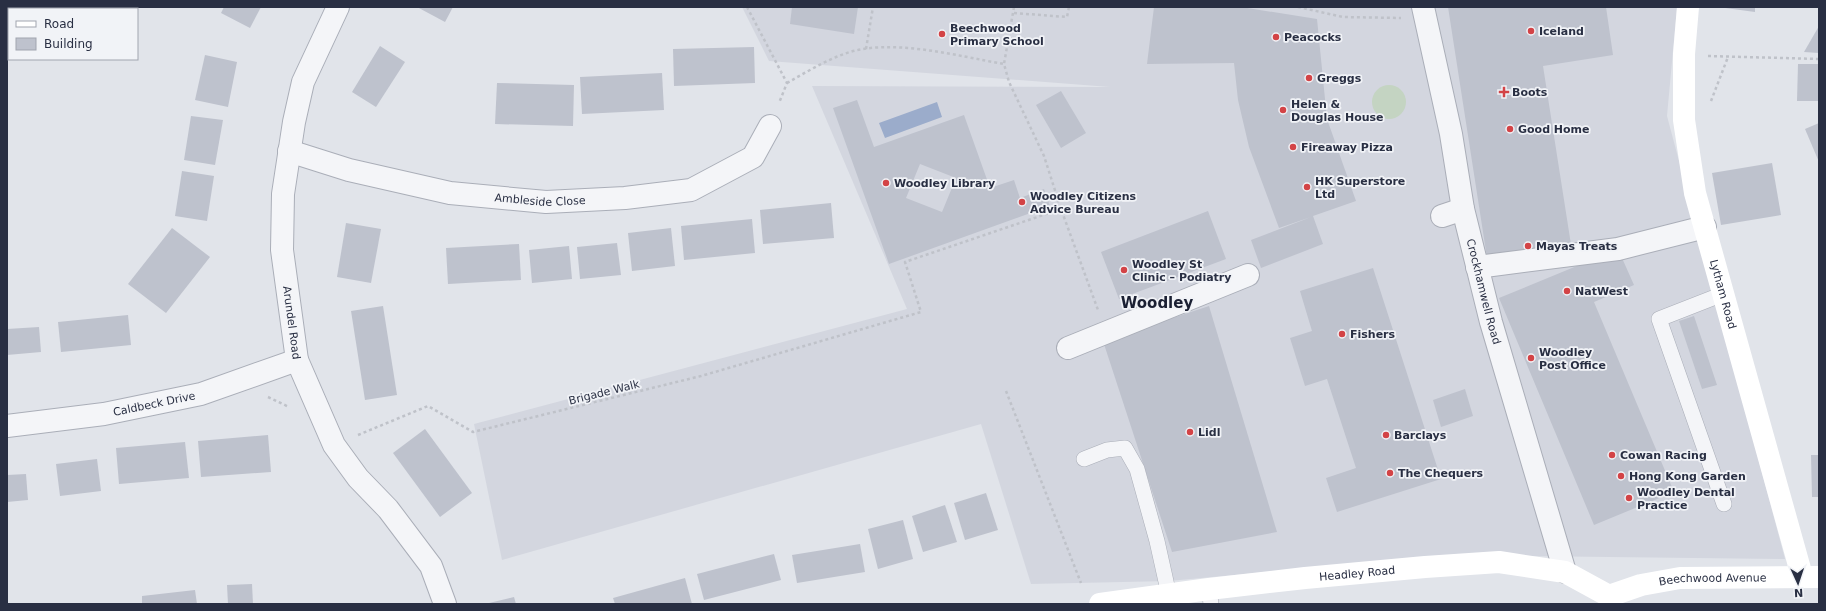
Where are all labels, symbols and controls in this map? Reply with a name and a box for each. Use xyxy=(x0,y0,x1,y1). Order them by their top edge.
legend xyxy=(8,8,138,60)
text: Road xyxy=(44,17,74,31)
place label: Beechwood Primary School xyxy=(950,22,1044,48)
place label: Iceland xyxy=(1539,25,1584,38)
marker: Iceland xyxy=(1526,26,1536,36)
marker: Beechwood Primary School xyxy=(937,29,947,39)
place label: Peacocks xyxy=(1284,31,1342,44)
marker: Peacocks xyxy=(1271,32,1281,42)
text: Building xyxy=(44,37,93,51)
place label: Greggs xyxy=(1317,72,1362,85)
marker: Greggs xyxy=(1304,73,1314,83)
place label: Boots xyxy=(1512,86,1548,99)
marker: Boots xyxy=(1499,87,1509,97)
place label: Helen & Douglas House xyxy=(1291,98,1384,124)
marker: Helen & Douglas House xyxy=(1278,105,1288,115)
place label: Good Home xyxy=(1518,123,1590,136)
marker: Good Home xyxy=(1505,124,1515,134)
place label: Fireaway Pizza xyxy=(1301,141,1393,154)
marker: Fireaway Pizza xyxy=(1288,142,1298,152)
place label: HK Superstore Ltd xyxy=(1315,175,1405,201)
place label: Woodley Library xyxy=(894,177,995,190)
marker: Woodley Library xyxy=(881,178,891,188)
marker: HK Superstore Ltd xyxy=(1302,182,1312,192)
place label: Woodley Citizens Advice Bureau xyxy=(1030,190,1137,216)
street label: Ambleside Close xyxy=(494,191,586,209)
marker: Woodley Citizens Advice Bureau xyxy=(1017,197,1027,207)
street label: Crockhamwell Road xyxy=(1464,237,1503,346)
place label: Mayas Treats xyxy=(1536,240,1618,253)
marker: Mayas Treats xyxy=(1523,241,1533,251)
place label: Woodley St Clinic – Podiatry xyxy=(1132,258,1231,284)
street label: Lytham Road xyxy=(1707,258,1739,330)
marker: Woodley St Clinic – Podiatry xyxy=(1119,265,1129,275)
street label: Arundel Road xyxy=(280,285,303,360)
place label: NatWest xyxy=(1575,285,1628,298)
marker: NatWest xyxy=(1562,286,1572,296)
district label: Woodley xyxy=(1121,294,1193,312)
place label: Fishers xyxy=(1350,328,1396,341)
marker: Fishers xyxy=(1337,329,1347,339)
place label: Woodley Post Office xyxy=(1539,346,1606,372)
marker: Woodley Post Office xyxy=(1526,353,1536,363)
street label: Brigade Walk xyxy=(567,377,641,408)
street label: Caldbeck Drive xyxy=(112,389,197,419)
place label: Lidl xyxy=(1198,426,1220,439)
marker: Lidl xyxy=(1185,427,1195,437)
place label: Barclays xyxy=(1394,429,1447,442)
marker: Barclays xyxy=(1381,430,1391,440)
place label: Cowan Racing xyxy=(1620,449,1707,462)
marker: Cowan Racing xyxy=(1607,450,1617,460)
place label: The Chequers xyxy=(1398,467,1484,480)
marker: The Chequers xyxy=(1385,468,1395,478)
place label: Hong Kong Garden xyxy=(1629,470,1746,483)
marker: Hong Kong Garden xyxy=(1616,471,1626,481)
place label: Woodley Dental Practice xyxy=(1637,486,1735,512)
marker: Woodley Dental Practice xyxy=(1624,493,1634,503)
north arrow xyxy=(1778,563,1818,603)
street label: Headley Road xyxy=(1319,564,1396,584)
street label: Beechwood Avenue xyxy=(1658,571,1767,589)
text: N xyxy=(1794,586,1803,599)

